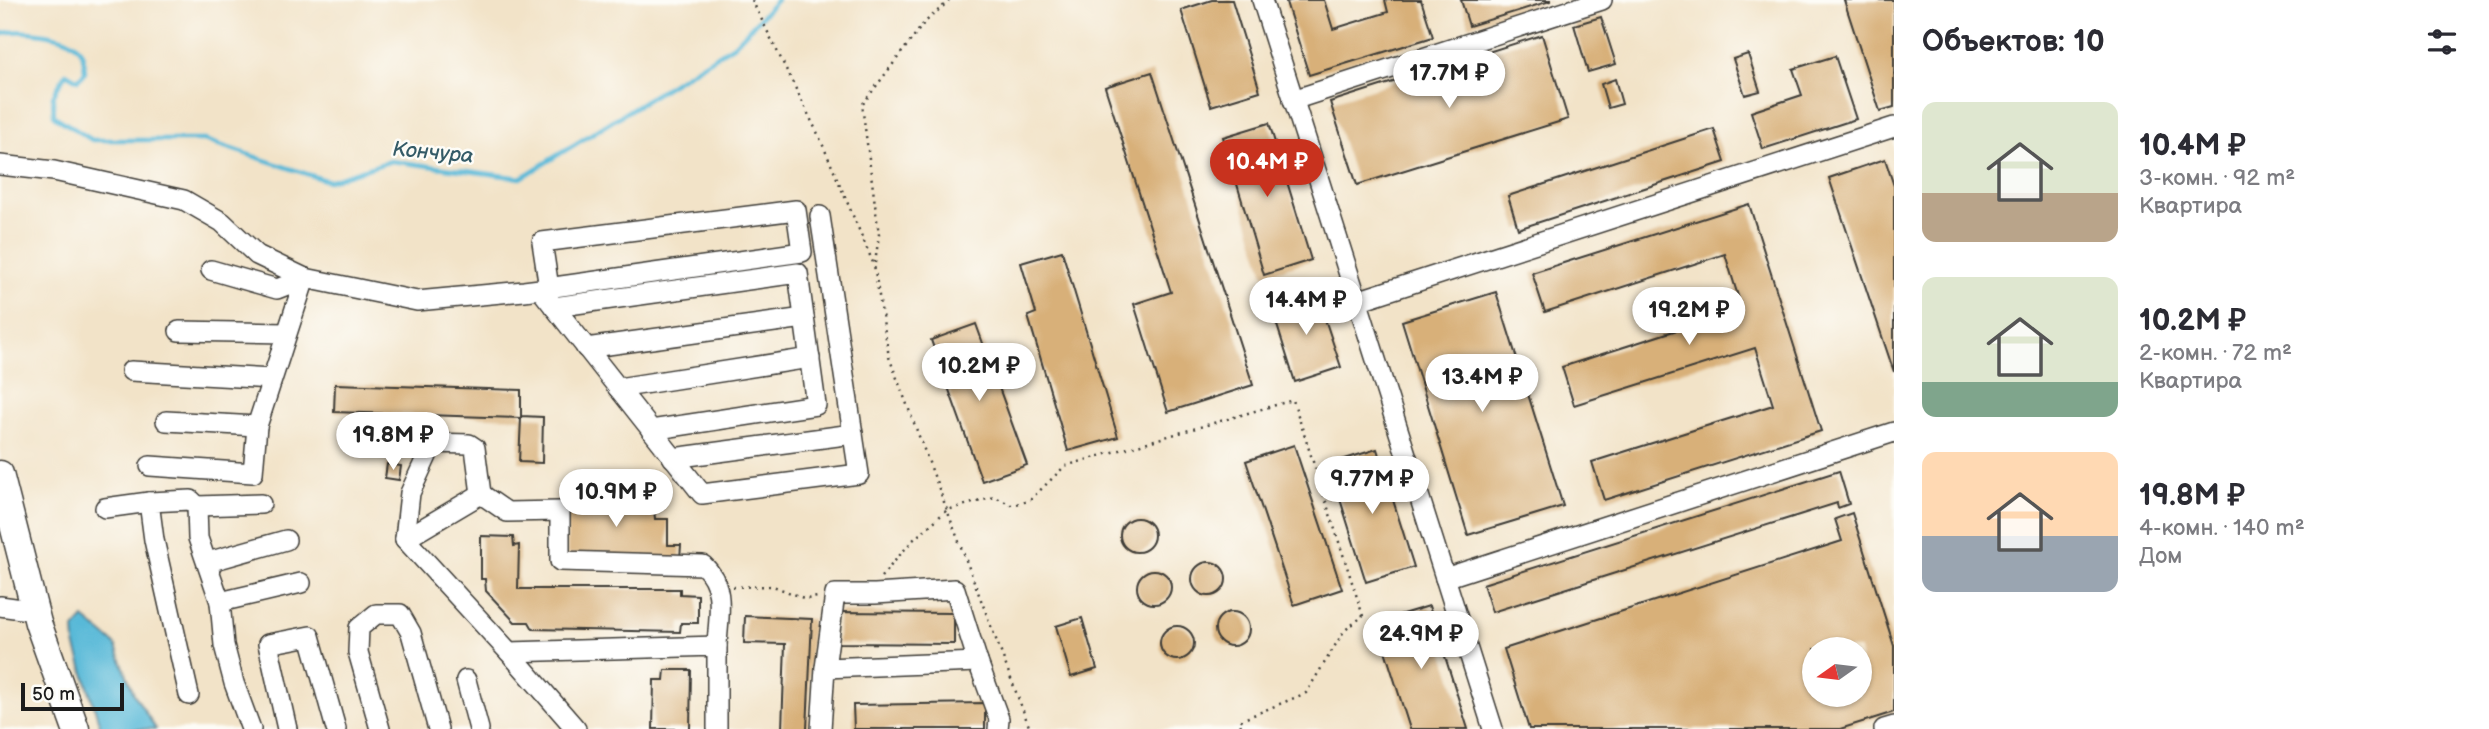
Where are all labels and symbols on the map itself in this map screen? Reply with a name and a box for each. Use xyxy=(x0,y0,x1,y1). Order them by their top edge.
pin: 17.7M ₽ xyxy=(1384,50,1514,110)
water label: Кончура xyxy=(391,137,475,168)
pin: 10.4M ₽ xyxy=(1202,140,1332,199)
pin: 14.4M ₽ xyxy=(1241,278,1371,337)
pin: 19.2M ₽ xyxy=(1624,288,1754,347)
pin: 10.2M ₽ xyxy=(914,344,1044,403)
pin: 13.4M ₽ xyxy=(1417,354,1547,414)
pin: 19.8M ₽ xyxy=(328,412,458,472)
pin: 9.77M ₽ xyxy=(1307,456,1437,516)
pin: 10.9M ₽ xyxy=(551,470,681,529)
pin: 24.9M ₽ xyxy=(1356,612,1486,671)
north arrow xyxy=(1802,637,1872,707)
scale bar xyxy=(21,680,124,712)

